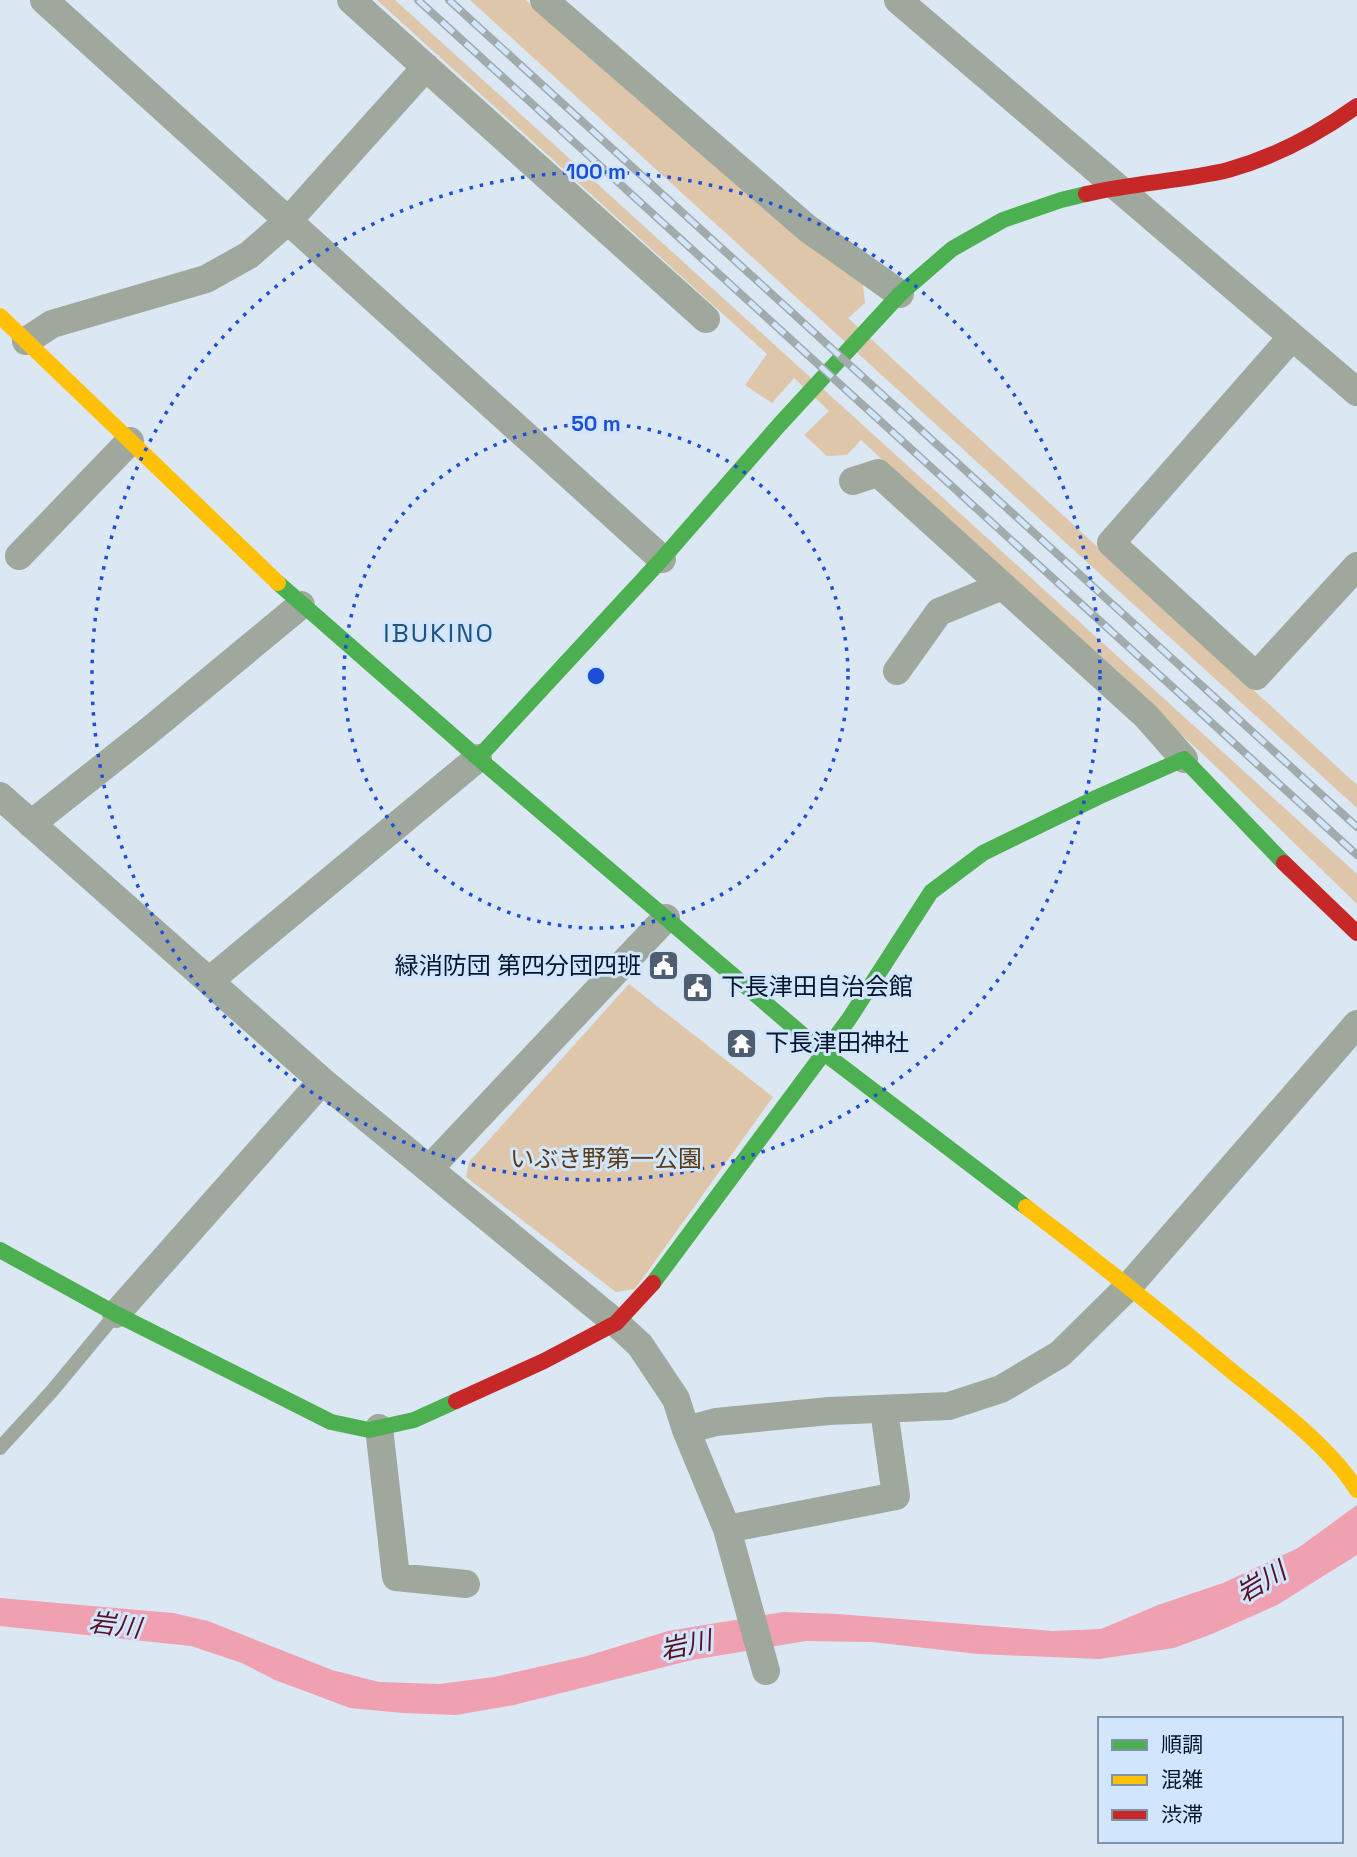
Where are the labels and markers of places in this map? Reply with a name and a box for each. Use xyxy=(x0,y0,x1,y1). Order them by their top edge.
centre of rings xyxy=(584,664,608,688)
public building icon: 緑消防団 第四分団四班 xyxy=(647,949,681,983)
place label: 緑消防団 第四分団四班 xyxy=(395,950,641,981)
public building icon: 下長津田自治会館 xyxy=(681,970,715,1004)
place label: 下長津田自治会館 xyxy=(721,971,913,1002)
temple icon: 下長津田神社 xyxy=(725,1026,759,1060)
place label: 下長津田神社 xyxy=(765,1027,909,1058)

